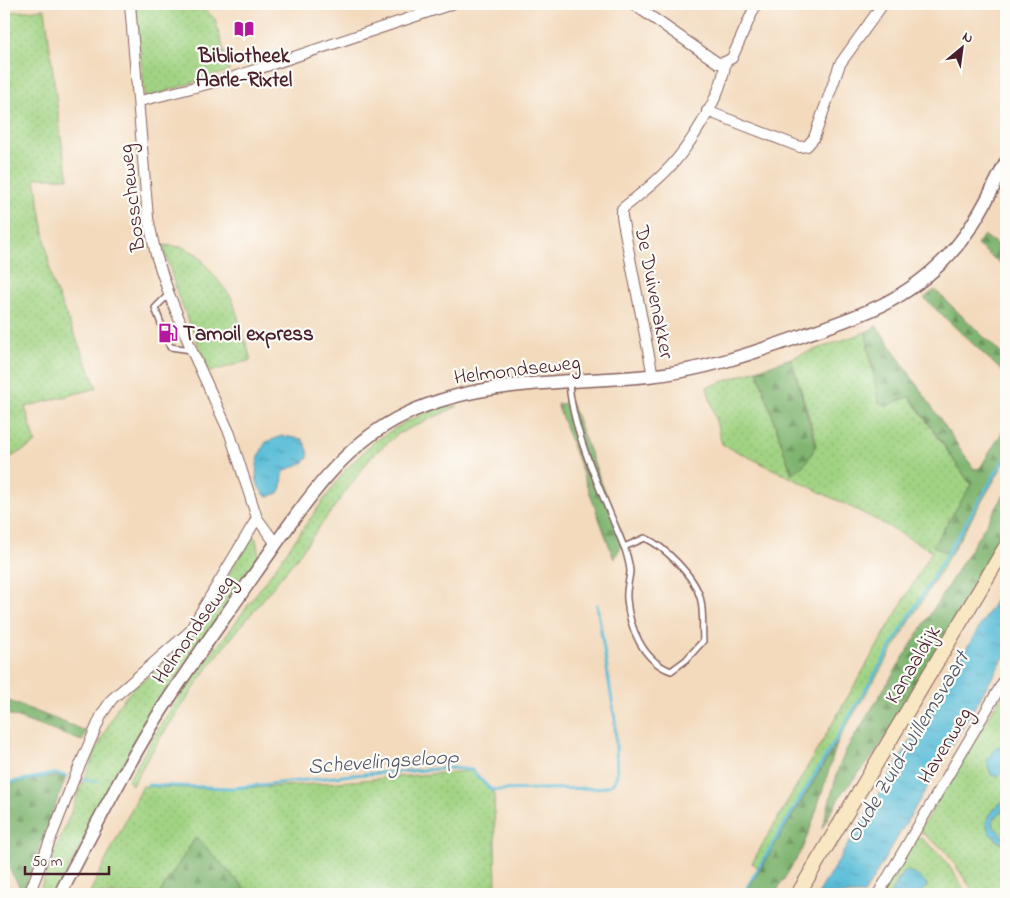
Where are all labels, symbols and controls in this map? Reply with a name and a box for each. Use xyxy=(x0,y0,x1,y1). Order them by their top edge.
library icon: Bibliotheek Aarle-Rixtel xyxy=(233,18,255,40)
north arrow xyxy=(938,22,988,72)
text: N xyxy=(958,26,977,49)
place label: Bibliotheek Aarle-Rixtel xyxy=(196,42,293,96)
street label: Bosscheweg xyxy=(112,142,157,254)
street label: De Duivenakker xyxy=(625,222,681,362)
place label: Tamoil express xyxy=(183,320,314,350)
fuel station icon: Tamoil express xyxy=(157,322,179,344)
street label: Helmondseweg xyxy=(452,348,582,396)
street label: Helmondseweg xyxy=(146,569,245,692)
street label: Kanaaldijk xyxy=(878,619,949,710)
water label: Oude Zuid-Willemsvaart xyxy=(839,643,980,849)
street label: Havenweg xyxy=(911,702,982,791)
water label: Schevelingseloop xyxy=(307,742,461,784)
scale bar xyxy=(25,843,109,875)
text: 50 m xyxy=(32,851,63,873)

